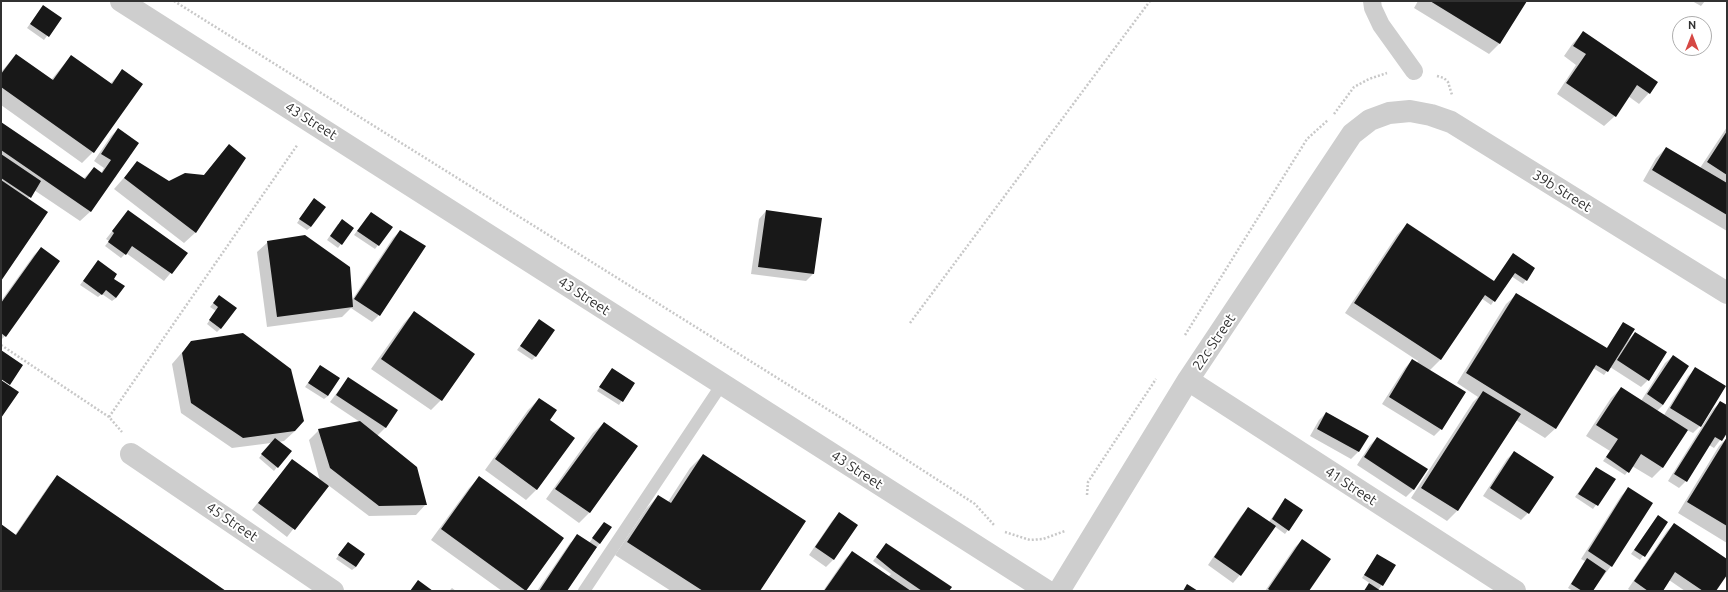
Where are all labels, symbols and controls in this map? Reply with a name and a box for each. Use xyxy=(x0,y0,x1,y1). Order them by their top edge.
north arrow xyxy=(1672,16,1712,56)
text: N xyxy=(1688,19,1696,31)
street label: 43 Street xyxy=(282,98,340,144)
street label: 39b Street xyxy=(1529,166,1595,216)
street label: 43 Street xyxy=(555,273,613,319)
street label: 22c Street xyxy=(1189,311,1239,373)
street label: 43 Street xyxy=(828,447,886,493)
street label: 41 Street xyxy=(1322,463,1380,509)
street label: 45 Street xyxy=(203,499,261,545)

